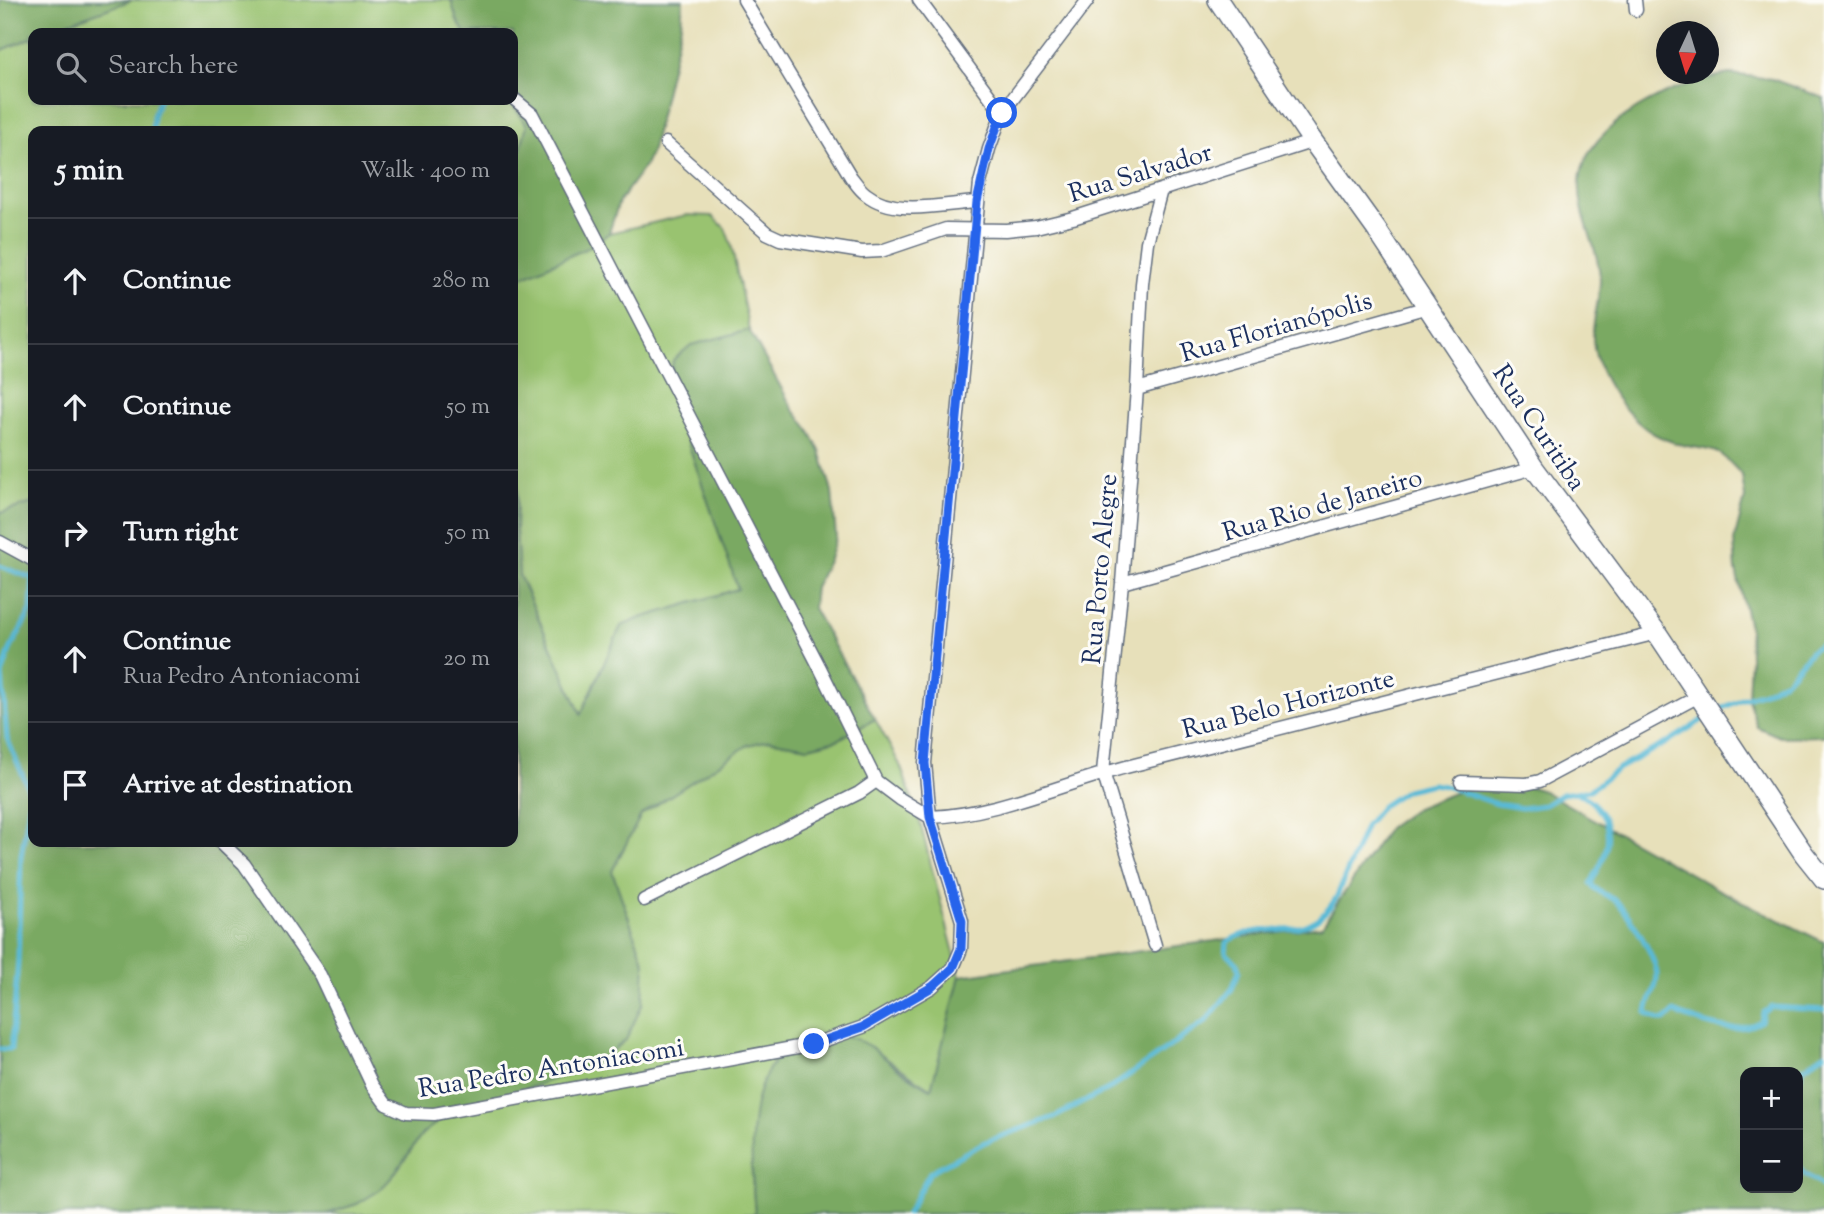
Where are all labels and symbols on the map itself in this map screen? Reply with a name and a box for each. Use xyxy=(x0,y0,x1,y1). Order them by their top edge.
north arrow xyxy=(1656,21,1719,84)
route start xyxy=(986,97,1017,128)
street label: Rua Salvador xyxy=(1064,135,1217,214)
street label: Rua Florianópolis xyxy=(1177,283,1377,373)
street label: Rua Curitiba xyxy=(1482,358,1594,499)
street label: Rua Rio de Janeiro xyxy=(1219,460,1427,553)
street label: Rua Porto Alegre xyxy=(1075,472,1128,666)
street label: Rua Belo Horizonte xyxy=(1179,661,1399,750)
route end xyxy=(798,1028,829,1059)
street label: Rua Pedro Antoniacomi xyxy=(416,1030,687,1109)

